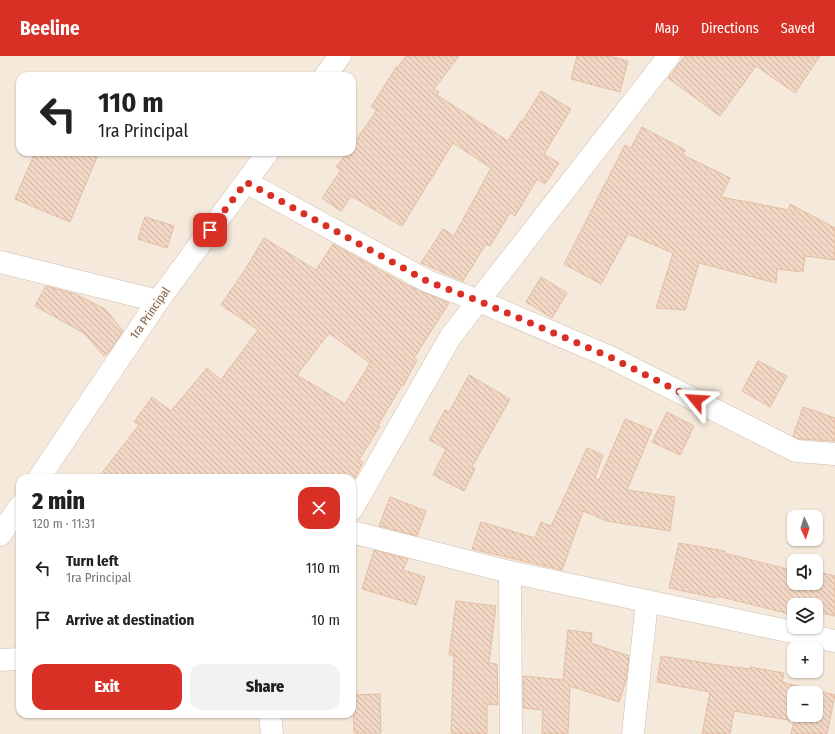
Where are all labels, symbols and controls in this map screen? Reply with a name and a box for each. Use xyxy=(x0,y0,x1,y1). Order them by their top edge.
text: Beeline xyxy=(20,17,80,40)
text: Map xyxy=(655,20,679,37)
text: Directions xyxy=(701,20,759,37)
text: Saved xyxy=(781,20,815,37)
text: 110 m xyxy=(98,86,164,119)
icon: left xyxy=(32,88,84,140)
text: 1ra Principal xyxy=(98,120,188,142)
pin xyxy=(193,213,227,247)
icon: arrive xyxy=(199,219,221,241)
street label: 1ra Principal xyxy=(127,284,173,342)
position arrow xyxy=(675,379,717,421)
text: 2 min xyxy=(32,487,85,515)
button: close xyxy=(298,487,340,529)
north arrow xyxy=(787,510,823,546)
map controls xyxy=(787,510,823,722)
text: 120 m · 11:31 xyxy=(32,516,95,531)
text: Turn left xyxy=(66,552,119,570)
button: sound xyxy=(787,554,823,590)
icon: left xyxy=(32,557,54,579)
text: 110 m xyxy=(306,559,340,577)
text: 1ra Principal xyxy=(66,570,131,585)
button: layers xyxy=(787,598,823,634)
icon: arrive xyxy=(32,609,54,631)
text: Arrive at destination xyxy=(66,611,194,629)
text: 10 m xyxy=(311,611,340,629)
button: + xyxy=(787,642,823,678)
button: Exit xyxy=(32,664,182,710)
button: Share xyxy=(190,664,340,710)
button: − xyxy=(787,686,823,722)

